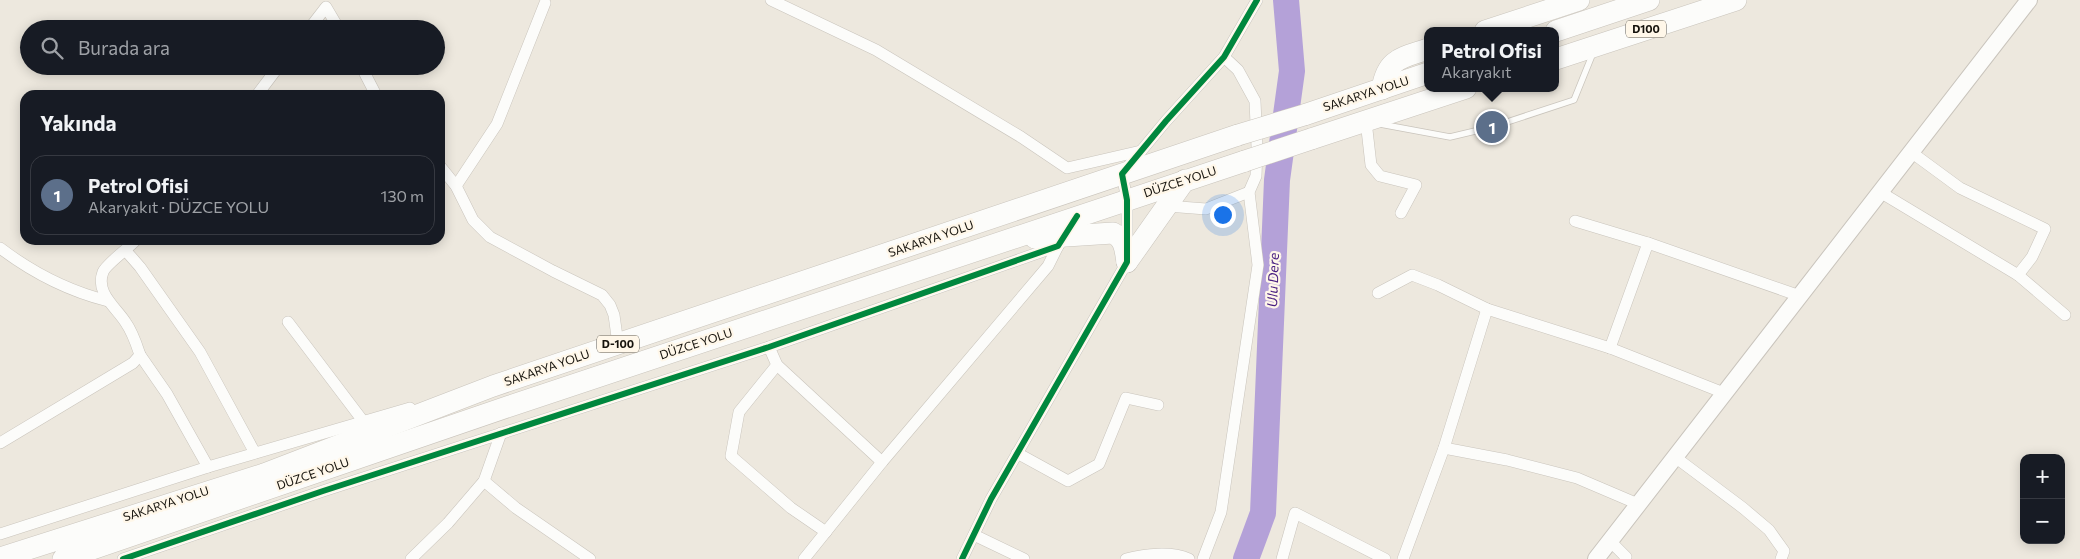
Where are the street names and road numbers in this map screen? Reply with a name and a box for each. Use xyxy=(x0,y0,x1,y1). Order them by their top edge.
road number: D100 xyxy=(1626,20,1666,38)
street label: SAKARYA YOLU xyxy=(1321,73,1410,114)
street label: DÜZCE YOLU xyxy=(1141,163,1218,199)
street label: SAKARYA YOLU xyxy=(886,217,975,259)
street label: DÜZCE YOLU xyxy=(657,325,734,361)
road number: D-100 xyxy=(597,336,639,352)
street label: SAKARYA YOLU xyxy=(502,346,591,388)
street label: DÜZCE YOLU xyxy=(275,454,351,492)
street label: SAKARYA YOLU xyxy=(121,483,210,524)

